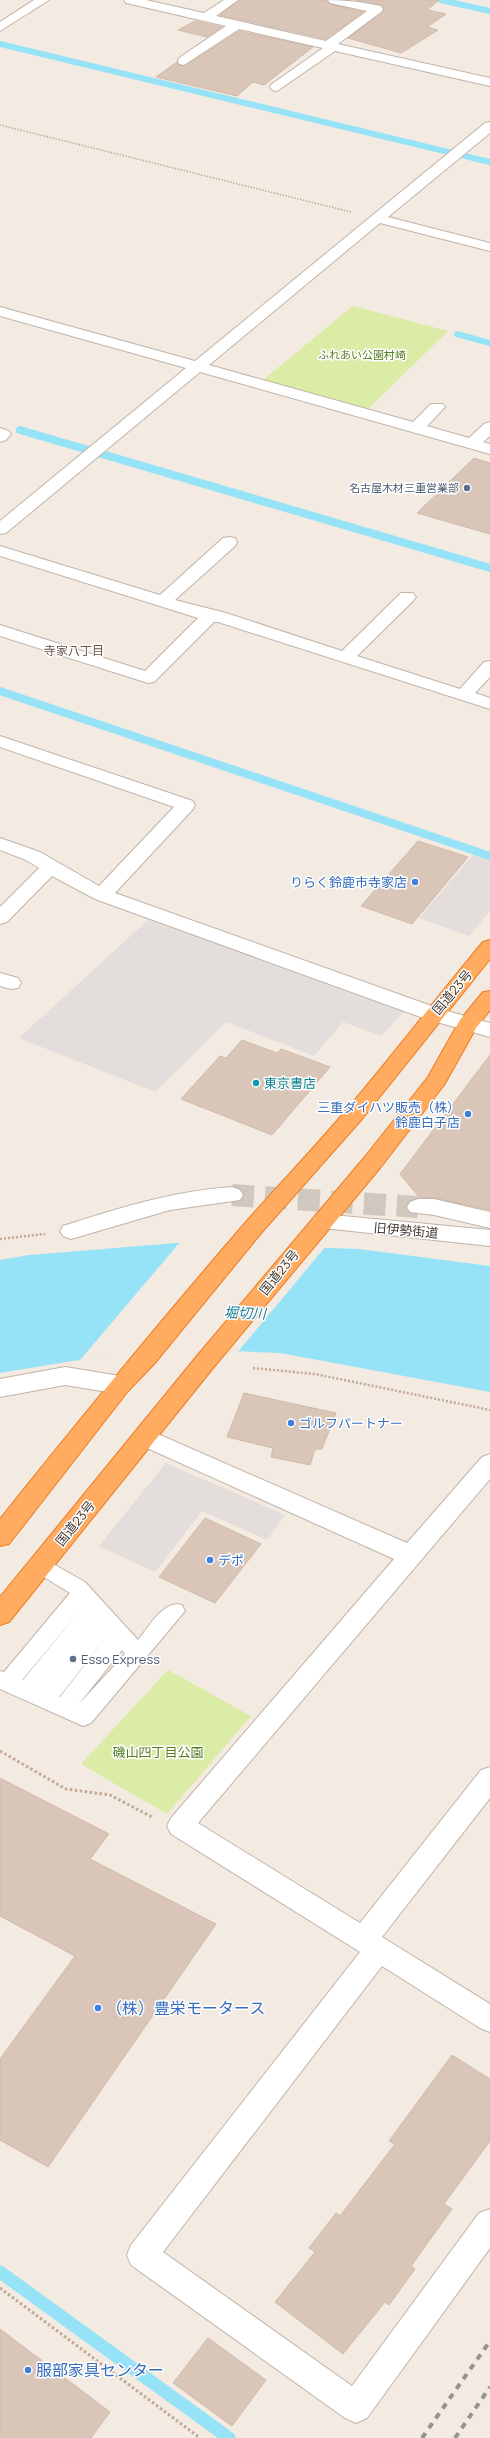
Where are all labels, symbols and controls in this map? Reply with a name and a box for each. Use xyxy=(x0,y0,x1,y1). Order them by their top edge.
park label: ふれあい公園村崎 xyxy=(318,347,406,362)
place label: 名古屋木材三重営業部 xyxy=(349,480,459,495)
marker: 名古屋木材三重営業部 xyxy=(462,483,472,493)
district label: 寺家八丁目 xyxy=(44,642,104,659)
place label: りらく鈴鹿市寺家店 xyxy=(290,873,407,891)
marker: りらく鈴鹿市寺家店 xyxy=(410,877,420,887)
street label: 国道23号 xyxy=(428,966,476,1018)
place label: 東京書店 xyxy=(264,1074,316,1092)
marker: 東京書店 xyxy=(251,1078,261,1088)
place label: 三重ダイハツ販売（株） 鈴鹿白子店 xyxy=(317,1098,460,1131)
marker: 三重ダイハツ販売（株） 鈴鹿白子店 xyxy=(463,1109,473,1119)
street label: 旧伊勢街道 xyxy=(373,1218,439,1242)
street label: 国道23号 xyxy=(255,1246,303,1298)
water label: 堀切川 xyxy=(224,1302,268,1323)
place label: ゴルフパートナー xyxy=(299,1414,403,1432)
marker: ゴルフパートナー xyxy=(286,1418,296,1428)
street label: 国道23号 xyxy=(51,1497,99,1549)
place label: デポ xyxy=(218,1551,244,1569)
marker: デポ xyxy=(205,1555,215,1565)
place label: Esso Express xyxy=(81,1650,160,1668)
marker: Esso Express xyxy=(68,1654,78,1664)
park label: 磯山四丁目公園 xyxy=(112,1743,204,1761)
place label: （株）豊栄モータース xyxy=(106,1997,265,2019)
marker: （株）豊栄モータース xyxy=(93,2003,103,2013)
place label: 服部家具センター xyxy=(36,2359,164,2381)
marker: 服部家具センター xyxy=(23,2365,33,2375)

